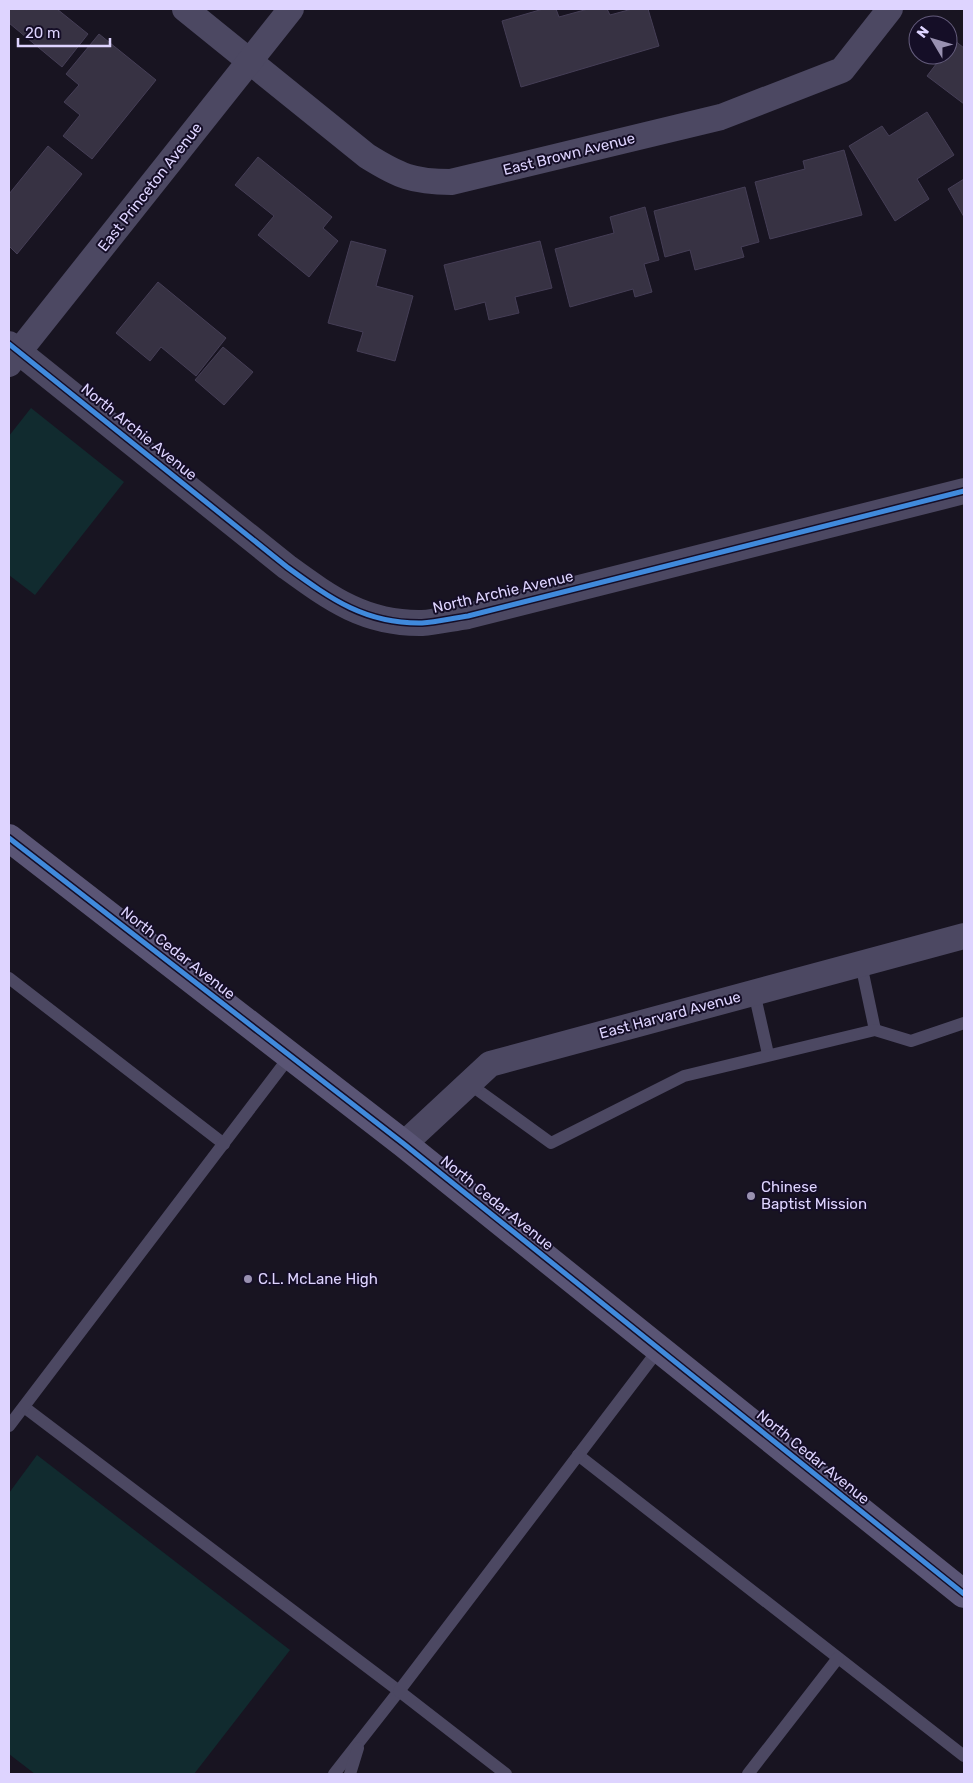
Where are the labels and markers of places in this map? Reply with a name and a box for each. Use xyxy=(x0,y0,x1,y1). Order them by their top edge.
place label: Chinese Baptist Mission xyxy=(761,1178,867,1213)
marker: Chinese Baptist Mission xyxy=(745,1190,757,1202)
place label: C.L. McLane High xyxy=(258,1270,378,1288)
marker: C.L. McLane High xyxy=(242,1273,254,1285)

